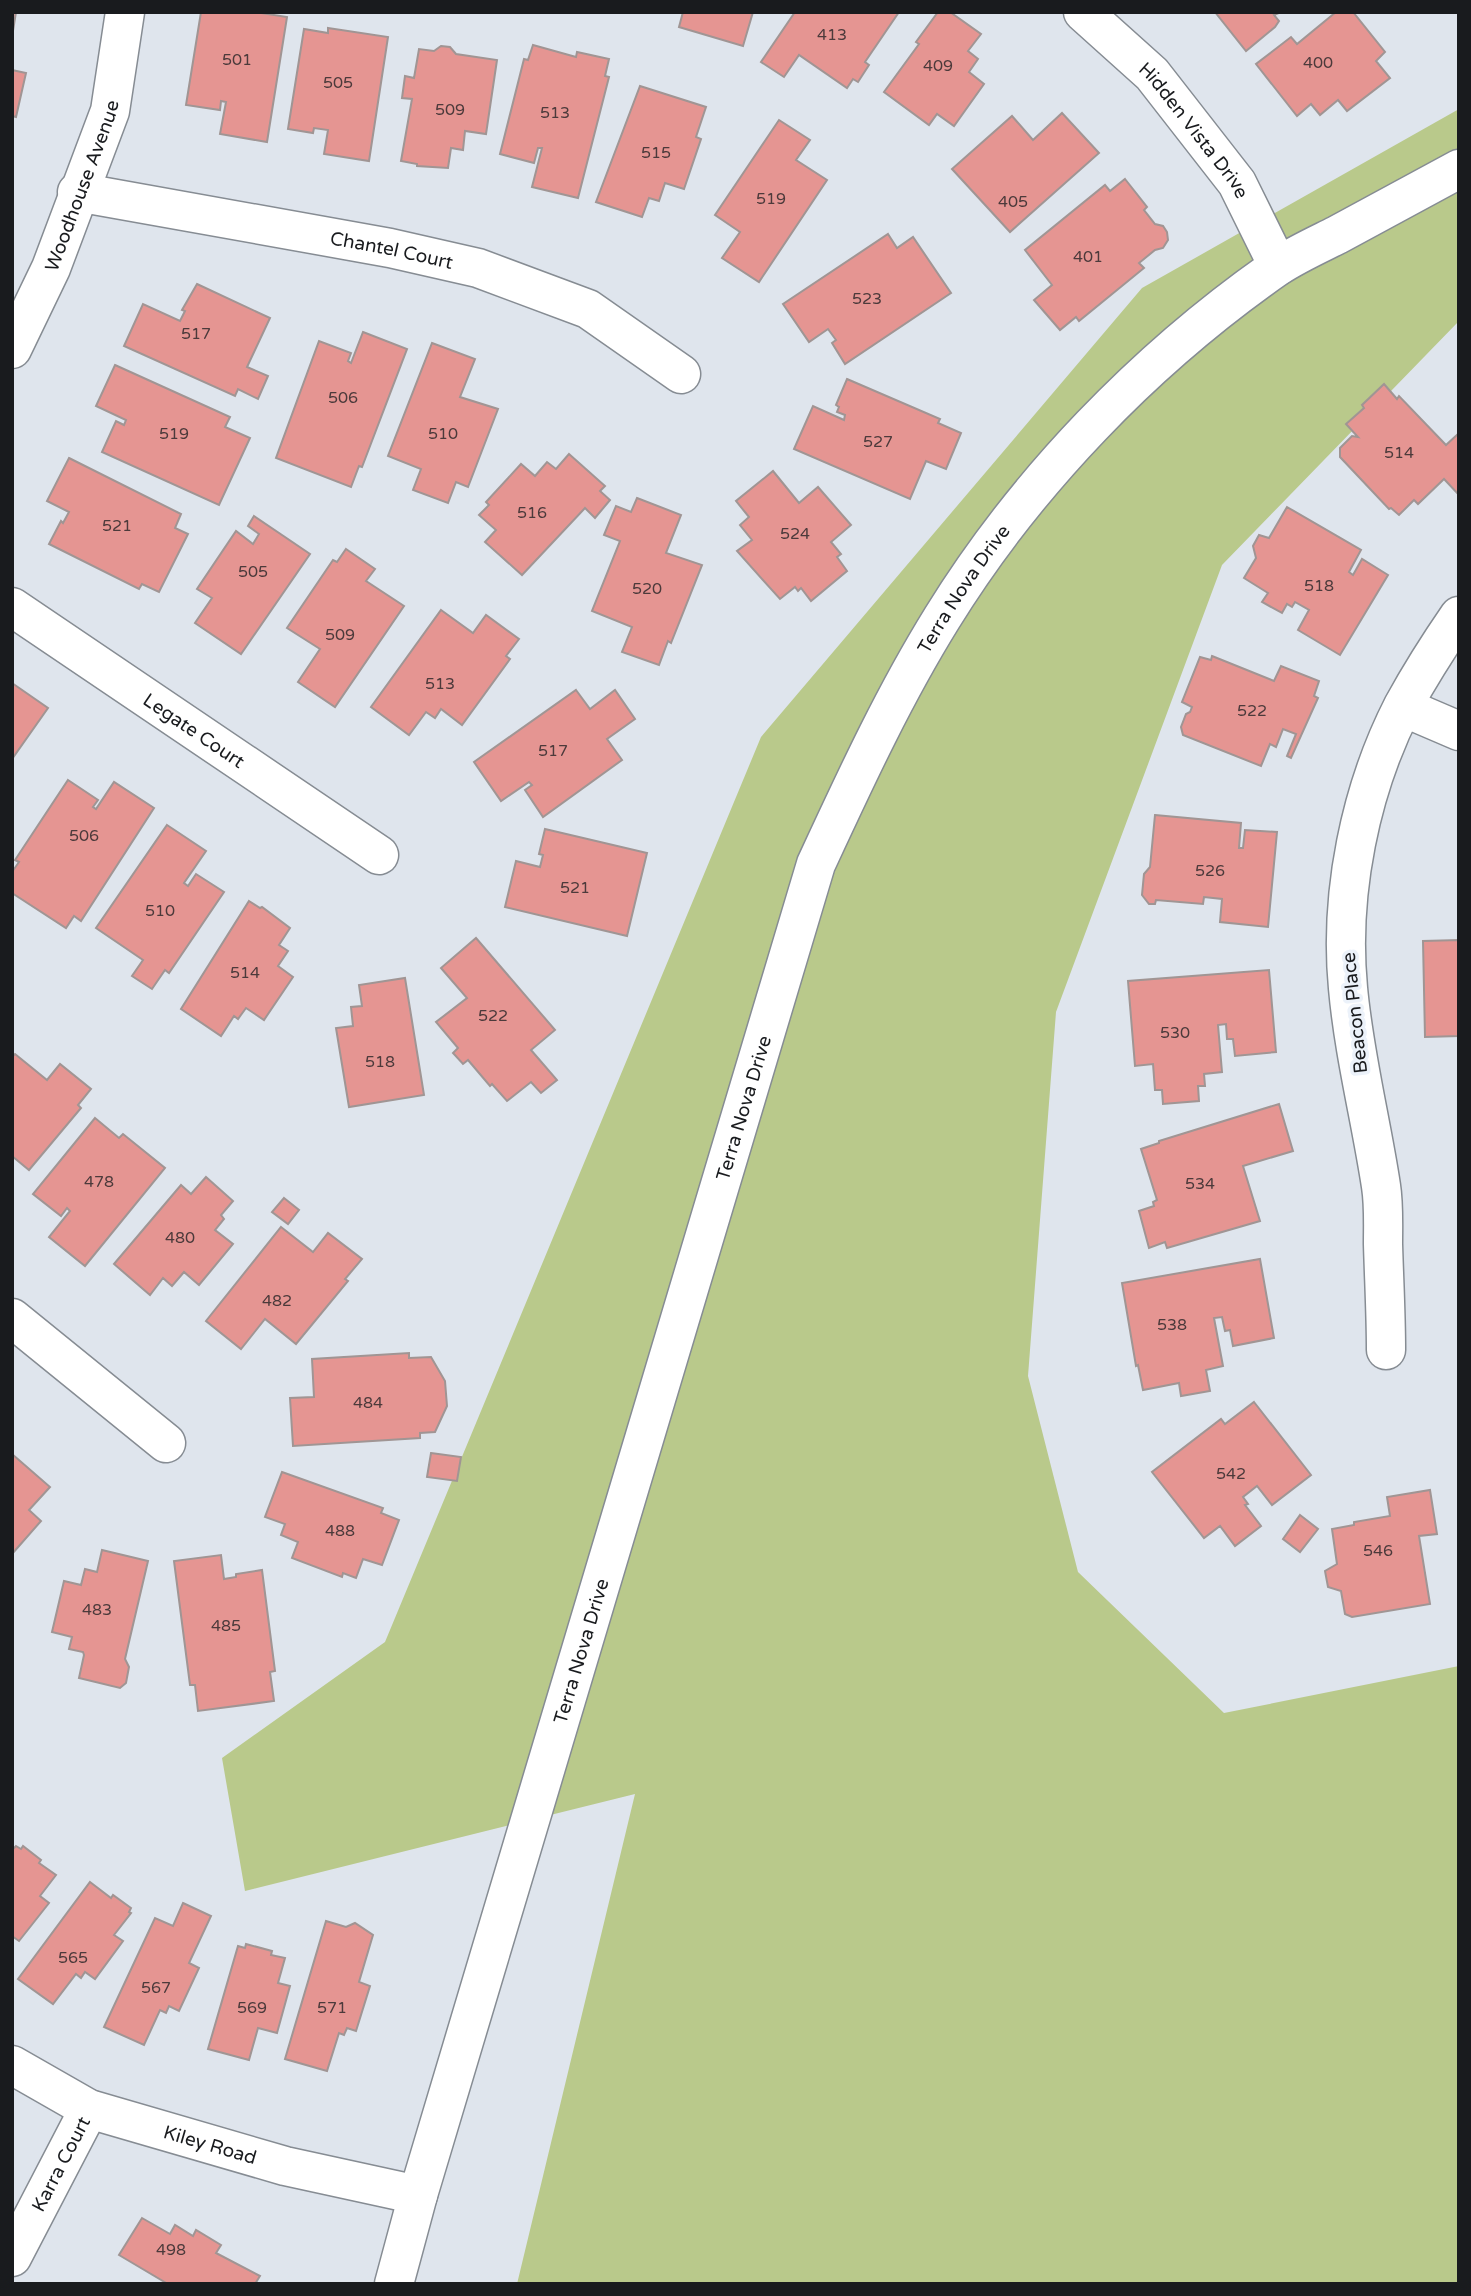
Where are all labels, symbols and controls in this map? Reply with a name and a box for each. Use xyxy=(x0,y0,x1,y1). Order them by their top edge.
house number: 413 xyxy=(817,25,847,45)
house number: 501 xyxy=(222,50,252,70)
house number: 400 xyxy=(1303,53,1333,73)
house number: 409 xyxy=(923,56,953,76)
street label: Hidden Vista Drive xyxy=(1134,58,1253,202)
house number: 505 xyxy=(323,73,353,93)
street label: Woodhouse Avenue xyxy=(41,99,124,275)
house number: 509 xyxy=(435,100,465,120)
house number: 513 xyxy=(540,103,570,123)
house number: 515 xyxy=(641,143,671,163)
house number: 519 xyxy=(756,189,786,209)
house number: 405 xyxy=(998,192,1028,212)
street label: Chantel Court xyxy=(328,228,455,274)
house number: 401 xyxy=(1073,247,1103,267)
house number: 523 xyxy=(852,289,882,309)
house number: 517 xyxy=(181,324,211,344)
house number: 506 xyxy=(328,388,358,408)
house number: 519 xyxy=(159,424,189,444)
house number: 510 xyxy=(428,424,458,444)
house number: 527 xyxy=(863,432,893,452)
house number: 514 xyxy=(1384,443,1414,463)
house number: 516 xyxy=(517,503,547,523)
house number: 521 xyxy=(102,516,132,536)
street label: Terra Nova Drive xyxy=(913,521,1015,658)
house number: 524 xyxy=(780,524,810,544)
house number: 505 xyxy=(238,562,268,582)
house number: 518 xyxy=(1304,576,1334,596)
house number: 520 xyxy=(632,579,662,599)
house number: 509 xyxy=(325,625,355,645)
house number: 513 xyxy=(425,674,455,694)
street label: Legate Court xyxy=(139,689,249,773)
house number: 522 xyxy=(1237,701,1267,721)
house number: 517 xyxy=(538,741,568,761)
house number: 506 xyxy=(69,826,99,846)
house number: 526 xyxy=(1195,861,1225,881)
house number: 521 xyxy=(560,878,590,898)
house number: 510 xyxy=(145,901,175,921)
street label: Beacon Place xyxy=(1338,951,1372,1074)
house number: 514 xyxy=(230,963,260,983)
house number: 522 xyxy=(478,1006,508,1026)
house number: 530 xyxy=(1160,1023,1190,1043)
street label: Terra Nova Drive xyxy=(712,1033,776,1183)
house number: 518 xyxy=(365,1052,395,1072)
house number: 478 xyxy=(84,1172,114,1192)
house number: 534 xyxy=(1185,1174,1215,1194)
house number: 480 xyxy=(165,1228,195,1248)
house number: 482 xyxy=(262,1291,292,1311)
house number: 538 xyxy=(1157,1315,1187,1335)
house number: 484 xyxy=(353,1393,383,1413)
house number: 542 xyxy=(1216,1464,1246,1484)
house number: 488 xyxy=(325,1521,355,1541)
house number: 546 xyxy=(1363,1541,1393,1561)
street label: Terra Nova Drive xyxy=(550,1576,614,1726)
house number: 483 xyxy=(82,1600,112,1620)
house number: 485 xyxy=(211,1616,241,1636)
house number: 565 xyxy=(58,1948,88,1968)
house number: 567 xyxy=(141,1978,171,1998)
house number: 569 xyxy=(237,1998,267,2018)
house number: 571 xyxy=(317,1998,347,2018)
street label: Karra Court xyxy=(28,2113,95,2216)
street label: Kiley Road xyxy=(161,2121,259,2169)
house number: 498 xyxy=(156,2240,186,2260)

